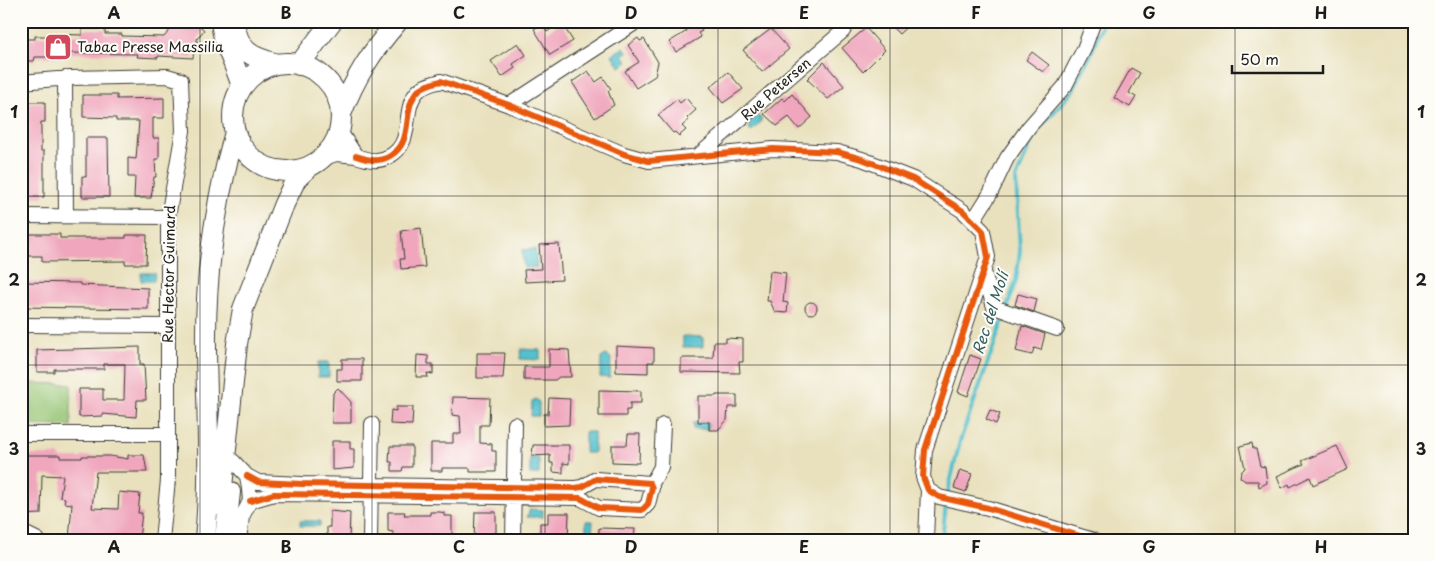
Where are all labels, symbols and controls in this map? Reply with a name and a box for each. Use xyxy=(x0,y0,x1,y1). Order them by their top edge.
text: A xyxy=(108,0,121,24)
text: B xyxy=(281,0,292,24)
text: C xyxy=(453,0,465,24)
text: D xyxy=(625,0,637,24)
text: E xyxy=(799,0,809,24)
text: F xyxy=(971,0,981,24)
text: G xyxy=(1142,0,1156,24)
text: H xyxy=(1315,0,1327,24)
shop icon: Tabac Presse Massilia xyxy=(43,32,73,62)
place label: Tabac Presse Massilia xyxy=(77,36,224,57)
scale bar xyxy=(1232,42,1324,74)
text: 50 m xyxy=(1240,47,1279,70)
street label: Rue Petersen xyxy=(736,52,815,125)
text: 1 xyxy=(10,99,18,123)
text: 1 xyxy=(1417,99,1425,123)
street label: Rue Hector Guimard xyxy=(157,204,180,343)
water label: Rec del Molí xyxy=(965,265,1015,357)
text: 2 xyxy=(8,267,20,291)
text: 2 xyxy=(1415,267,1427,291)
text: 3 xyxy=(9,436,19,460)
text: 3 xyxy=(1416,436,1426,460)
text: A xyxy=(108,534,121,558)
text: B xyxy=(281,534,292,558)
text: C xyxy=(453,534,465,558)
text: D xyxy=(625,534,637,558)
text: E xyxy=(799,534,809,558)
text: F xyxy=(971,534,981,558)
text: G xyxy=(1142,534,1156,558)
text: H xyxy=(1315,534,1327,558)

